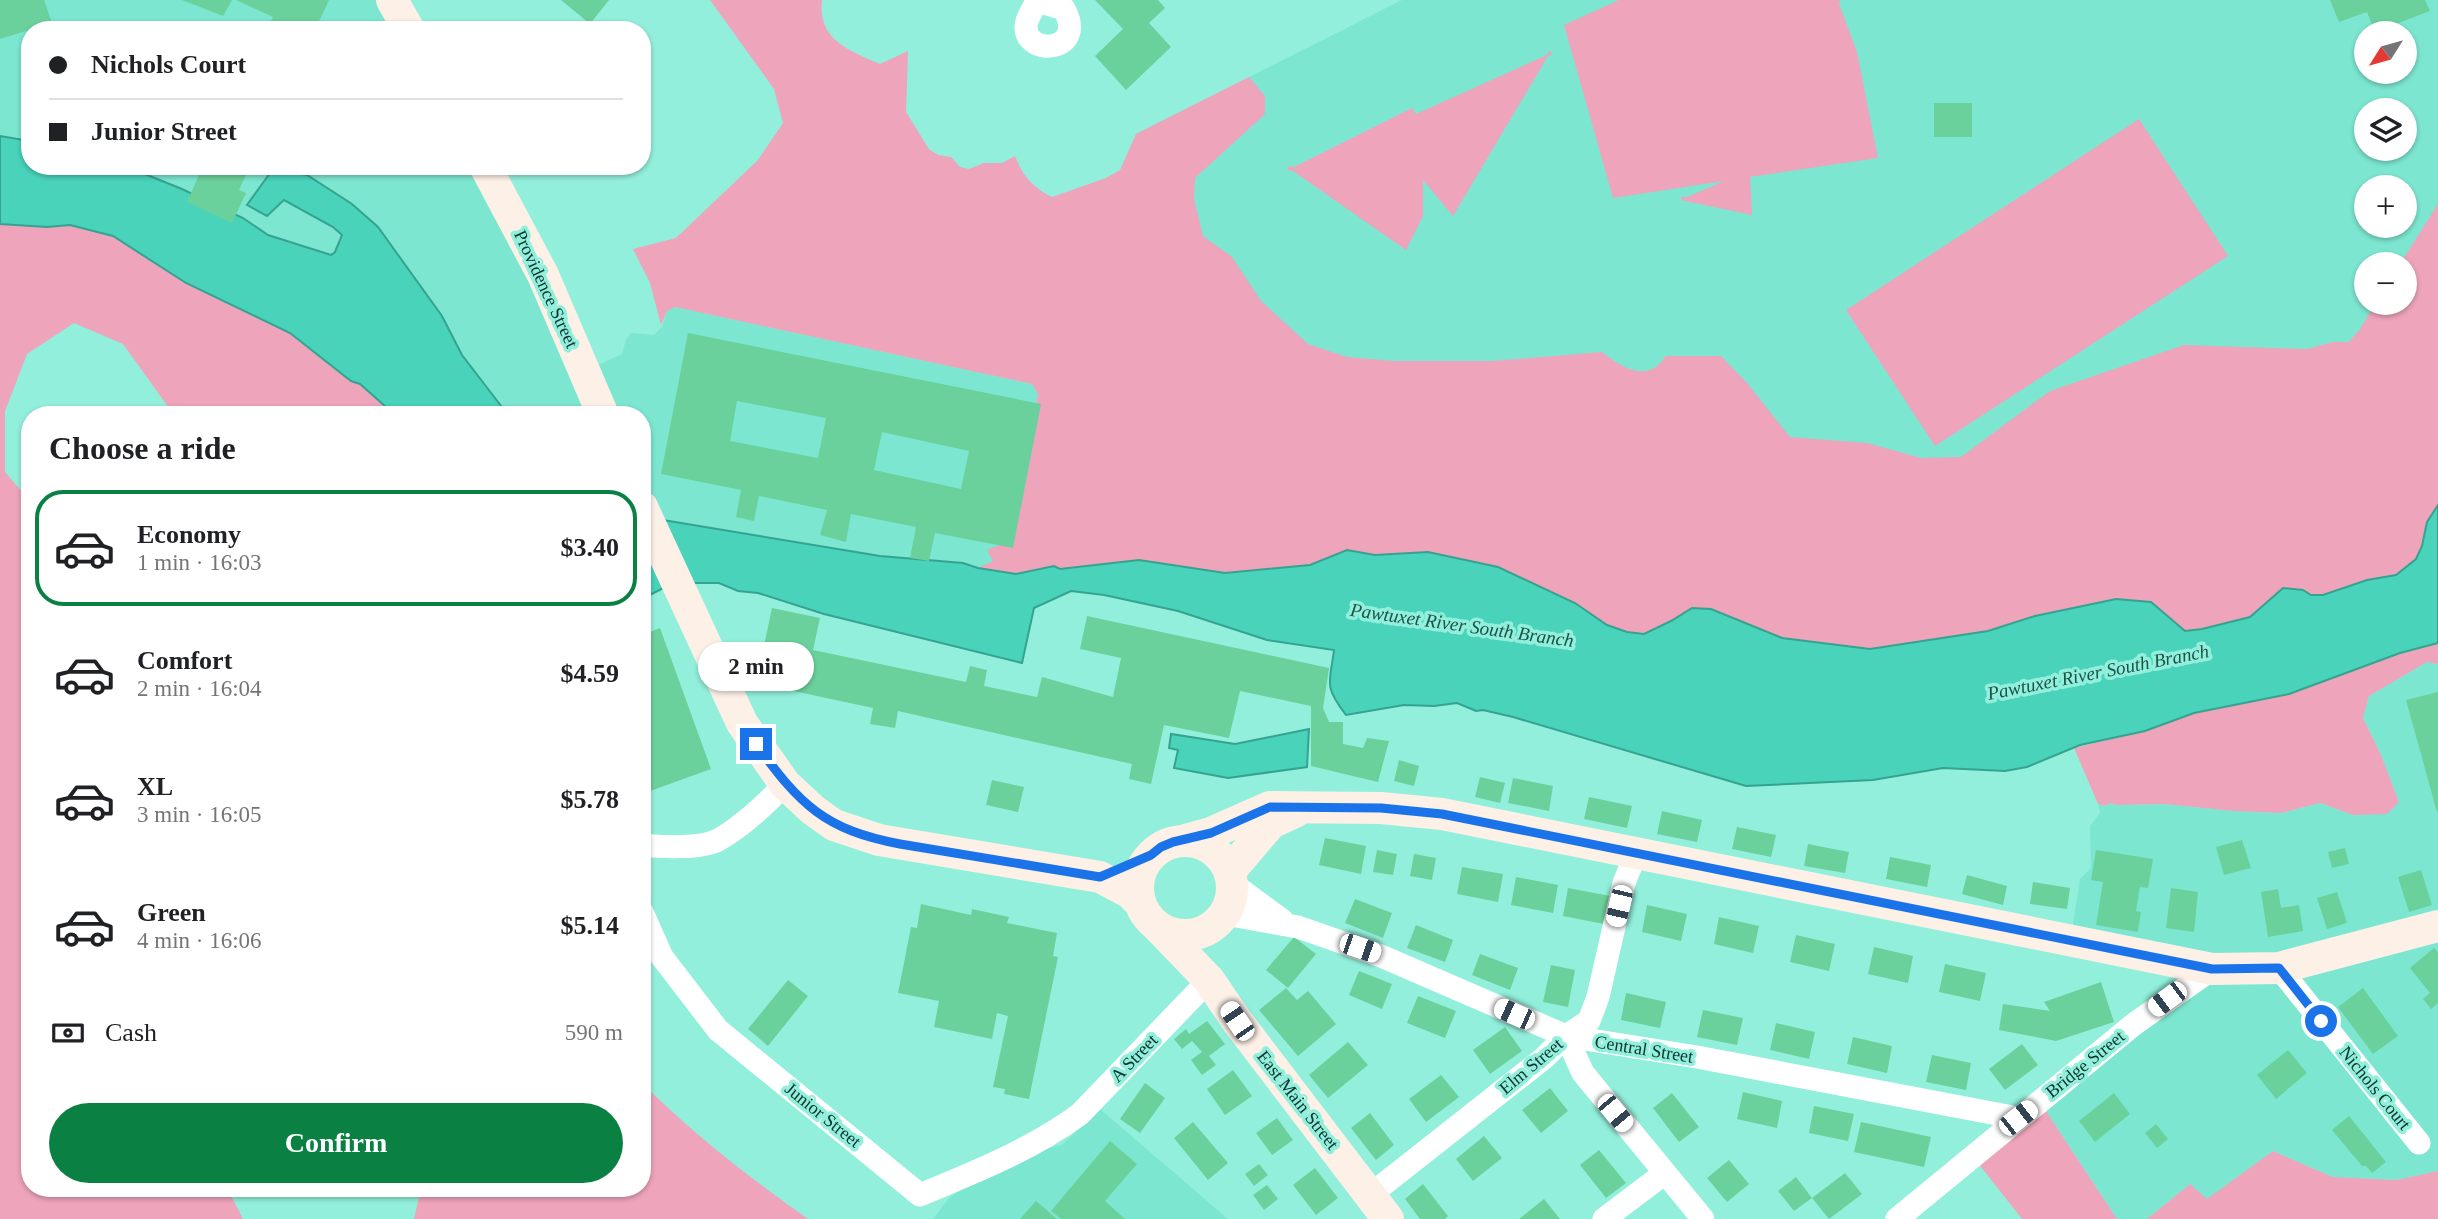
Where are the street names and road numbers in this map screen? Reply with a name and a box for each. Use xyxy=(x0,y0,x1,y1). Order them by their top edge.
street label: Providence Street xyxy=(510,227,582,351)
street label: Bridge Street xyxy=(2042,1026,2128,1102)
street label: A Street xyxy=(1106,1030,1162,1086)
street label: Central Street xyxy=(1593,1031,1695,1067)
street label: Elm Street xyxy=(1495,1034,1567,1098)
street label: Nichols Court xyxy=(2335,1042,2415,1134)
street label: East Main Street xyxy=(1253,1047,1343,1153)
street label: Junior Street xyxy=(781,1078,865,1152)

